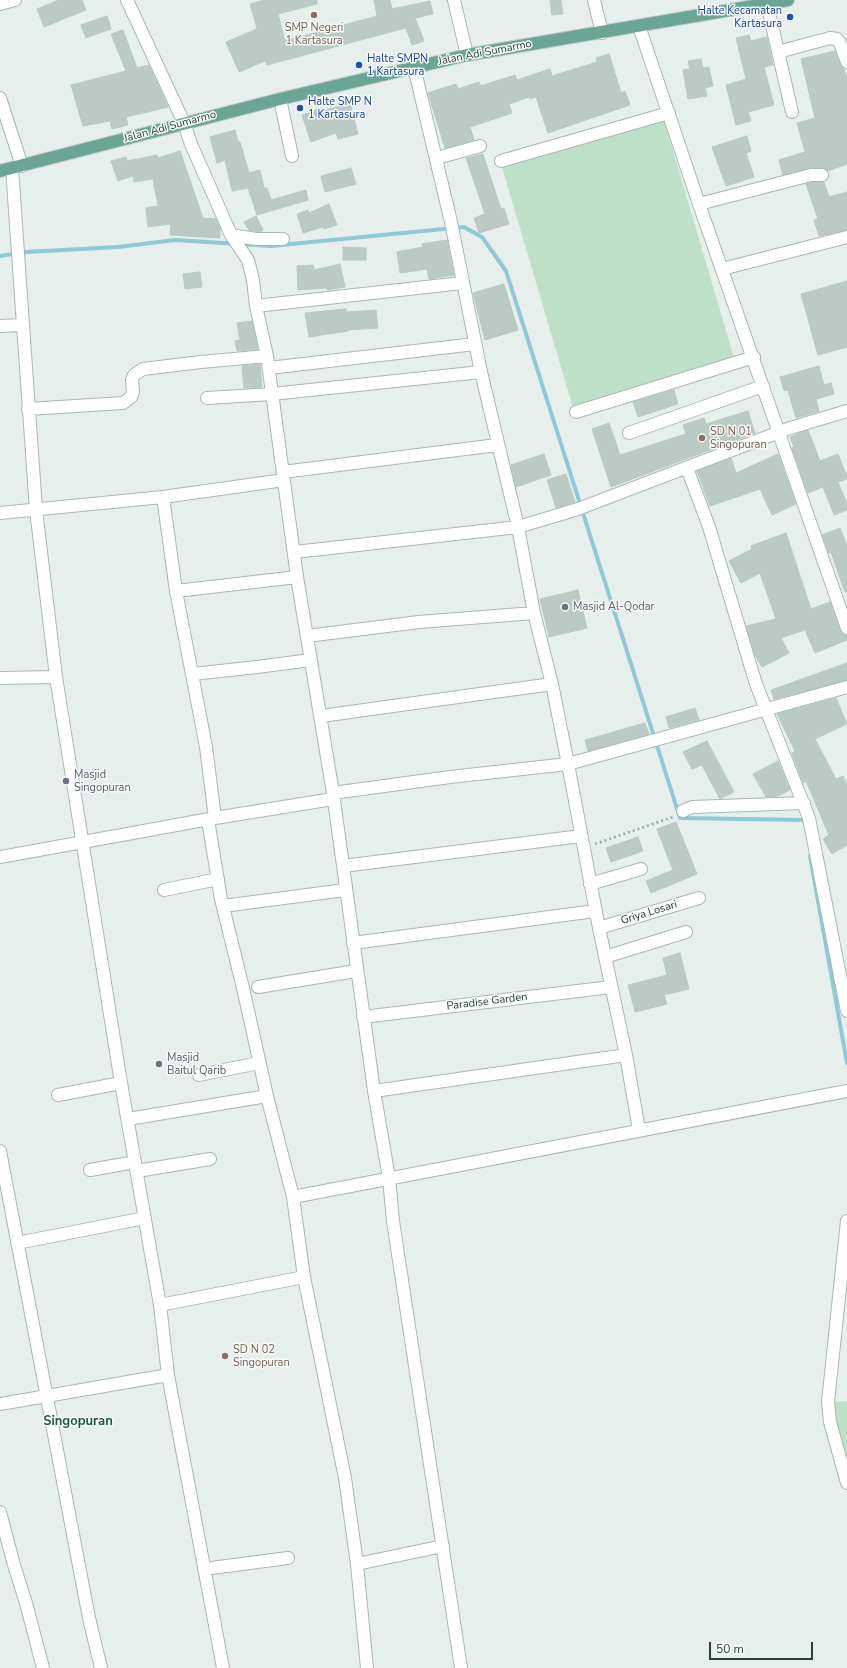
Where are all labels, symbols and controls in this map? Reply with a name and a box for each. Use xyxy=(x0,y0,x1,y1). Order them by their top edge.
place label: Halte Kecamatan Kartasura xyxy=(698,4,782,30)
marker: SMP Negeri 1 Kartasura xyxy=(309,10,319,20)
marker: Halte Kecamatan Kartasura xyxy=(785,12,795,22)
place label: SMP Negeri 1 Kartasura xyxy=(285,21,343,47)
street label: Jalan Adi Sumarmo xyxy=(437,37,533,69)
place label: Halte SMPN 1 Kartasura xyxy=(367,52,428,78)
marker: Halte SMPN 1 Kartasura xyxy=(354,60,364,70)
place label: Halte SMP N 1 Kartasura xyxy=(308,95,372,121)
marker: Halte SMP N 1 Kartasura xyxy=(295,103,305,113)
street label: Jalan Adi Sumarmo xyxy=(122,108,218,146)
place label: SD N 01 Singopuran xyxy=(710,425,767,451)
marker: SD N 01 Singopuran xyxy=(697,433,707,443)
place label: Masjid Al-Qodar xyxy=(573,600,655,614)
marker: Masjid Al-Qodar xyxy=(560,602,570,612)
place label: Masjid Singopuran xyxy=(74,768,131,794)
marker: Masjid Singopuran xyxy=(61,776,71,786)
street label: Griya Losari xyxy=(619,898,679,928)
street label: Paradise Garden xyxy=(446,990,528,1014)
place label: Masjid Baitul Qarib xyxy=(167,1051,226,1077)
marker: Masjid Baitul Qarib xyxy=(154,1059,164,1069)
place label: SD N 02 Singopuran xyxy=(233,1343,290,1369)
marker: SD N 02 Singopuran xyxy=(220,1351,230,1361)
district label: Singopuran xyxy=(43,1414,113,1430)
scale bar xyxy=(711,1634,815,1660)
text: 50 m xyxy=(716,1641,744,1657)

